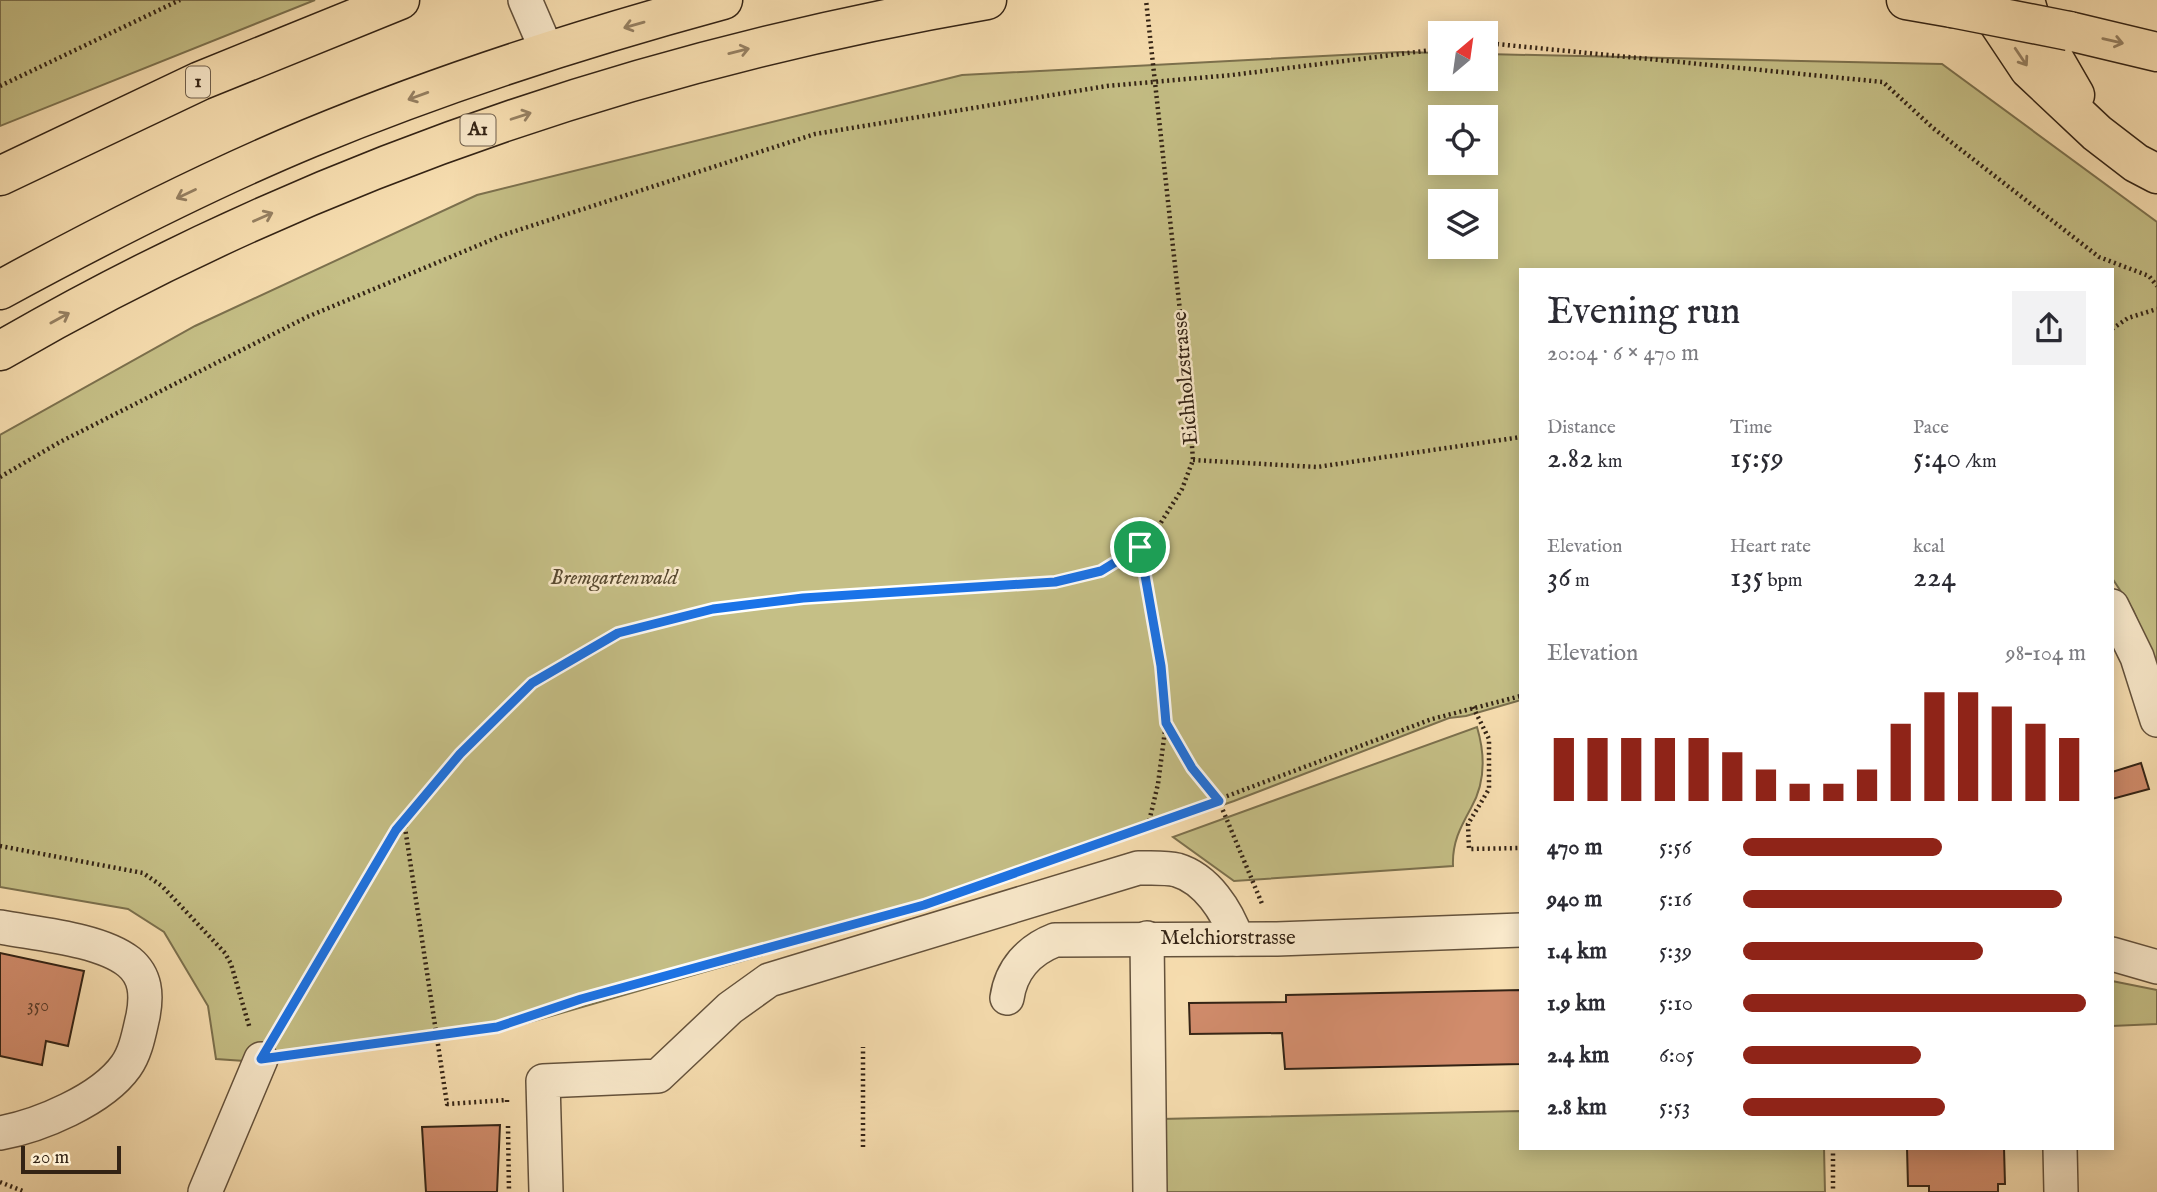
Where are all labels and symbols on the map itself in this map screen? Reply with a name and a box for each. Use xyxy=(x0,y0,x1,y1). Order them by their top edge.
one-way arrow xyxy=(623,19,645,32)
north arrow xyxy=(1428,21,1498,91)
one-way arrow xyxy=(2101,35,2124,48)
one-way arrow xyxy=(727,44,750,57)
one-way arrow xyxy=(2014,47,2028,66)
road number: 1 xyxy=(186,66,210,97)
one-way arrow xyxy=(407,91,429,103)
one-way arrow xyxy=(509,109,531,121)
road number: A1 xyxy=(461,114,496,146)
one-way arrow xyxy=(176,187,197,201)
one-way arrow xyxy=(252,209,274,222)
street label: Eichholzstrasse xyxy=(1167,310,1205,446)
one-way arrow xyxy=(49,311,69,325)
pin xyxy=(1110,517,1170,577)
park label: Bremgartenwald xyxy=(550,565,680,592)
street label: Melchiorstrasse xyxy=(1160,925,1296,952)
house number: 350 xyxy=(27,995,49,1018)
scale bar xyxy=(21,1143,121,1175)

